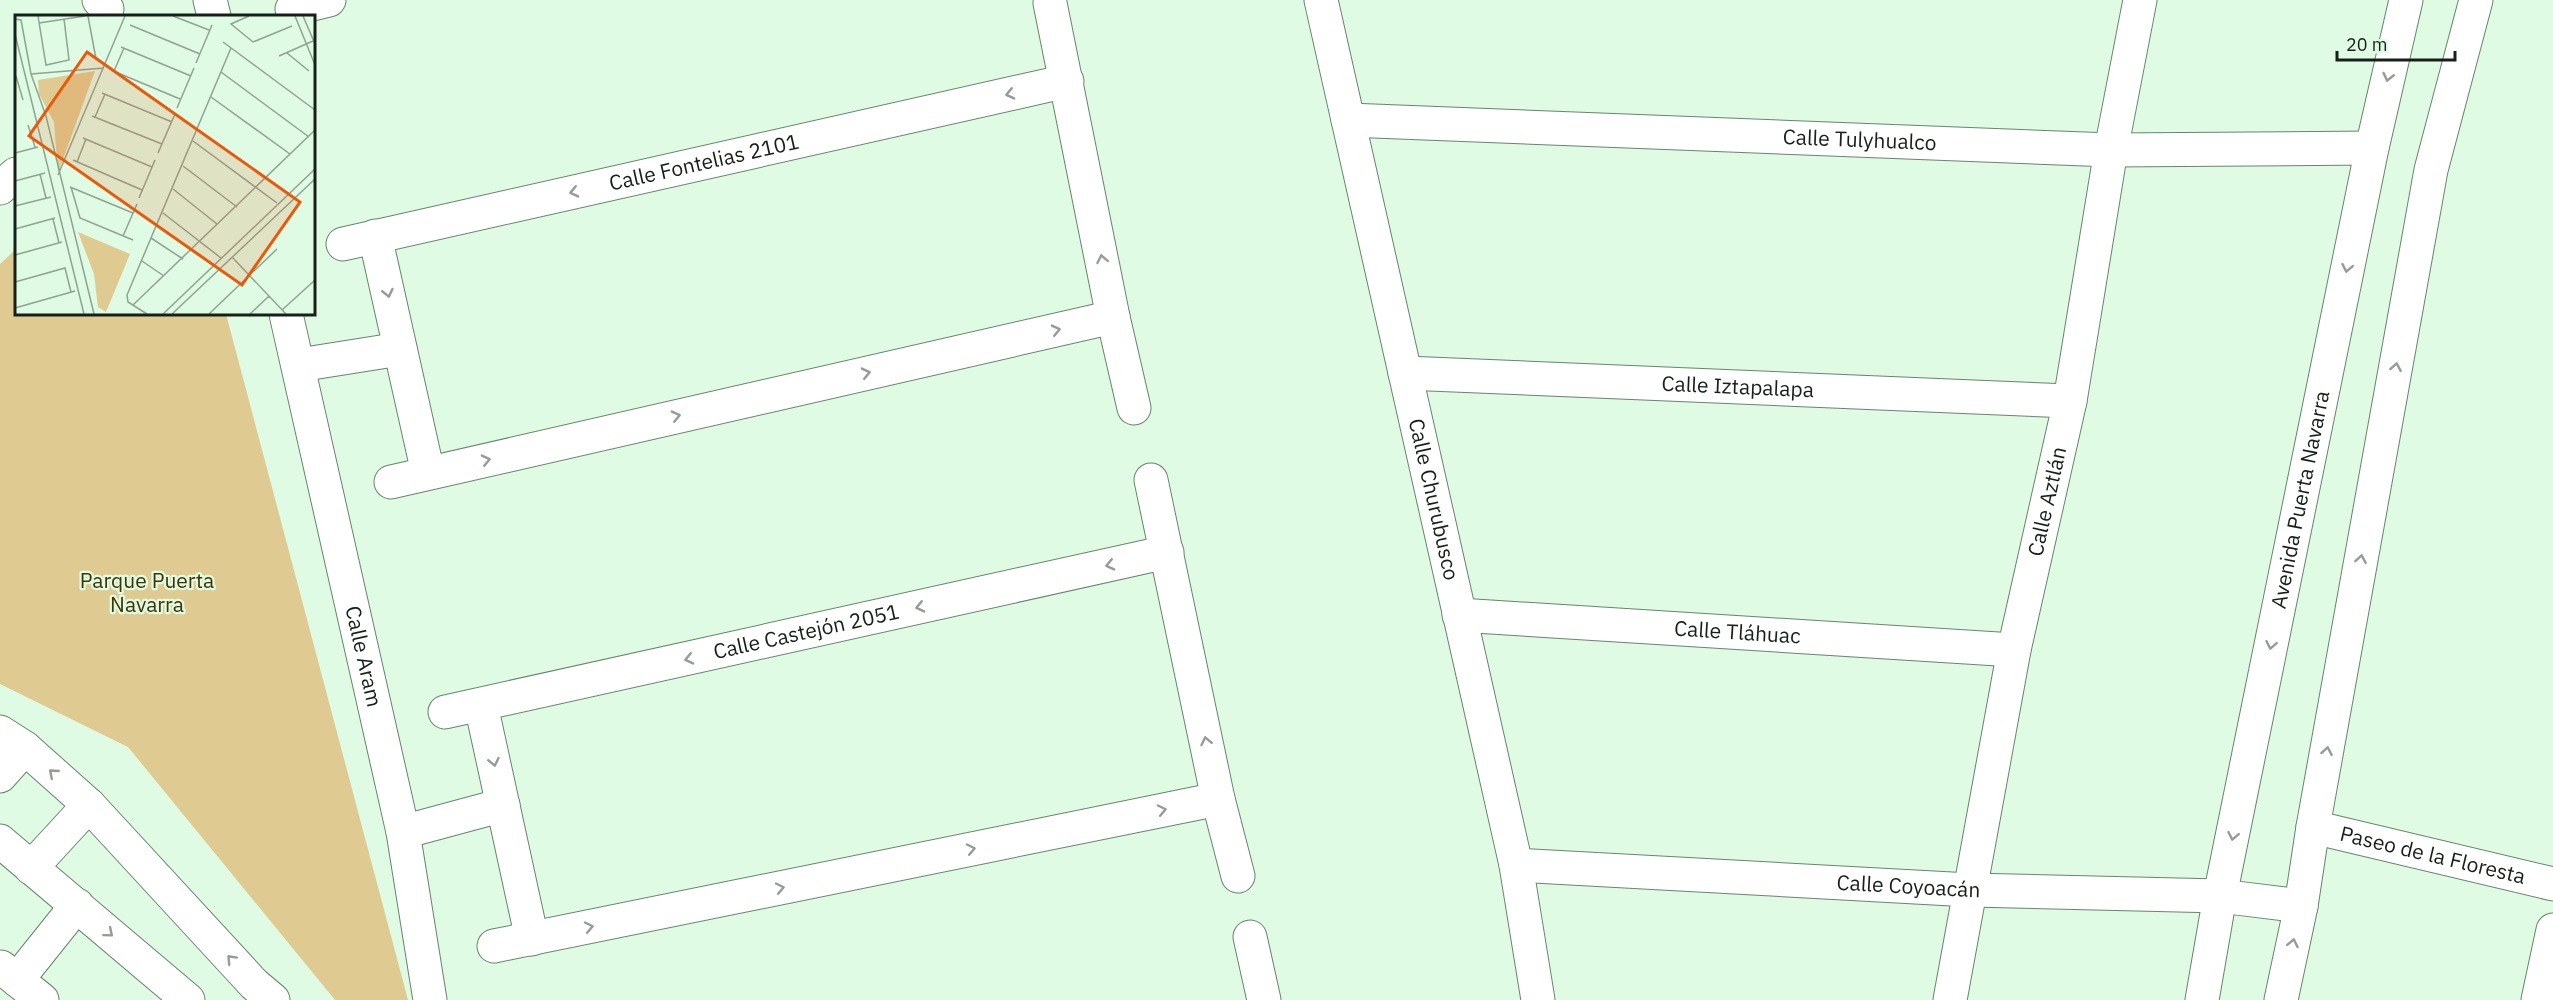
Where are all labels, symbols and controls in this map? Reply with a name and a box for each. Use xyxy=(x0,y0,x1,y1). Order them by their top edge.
inset map xyxy=(15,15,315,315)
scale bar xyxy=(2337,24,2456,62)
text: 20 m xyxy=(2346,33,2388,56)
one-way arrow xyxy=(2382,72,2395,82)
one-way arrow xyxy=(1005,87,1015,100)
street label: Calle Tulyhualco xyxy=(1782,122,1937,156)
street label: Calle Fontelias 2101 xyxy=(606,127,801,197)
one-way arrow xyxy=(569,185,579,198)
one-way arrow xyxy=(1096,254,1109,264)
one-way arrow xyxy=(2341,263,2354,273)
one-way arrow xyxy=(381,288,394,298)
one-way arrow xyxy=(1051,324,1061,337)
one-way arrow xyxy=(2389,362,2402,372)
one-way arrow xyxy=(860,367,870,380)
street label: Calle Iztapalapa xyxy=(1661,369,1815,403)
street label: Avenida Puerta Navarra xyxy=(2264,388,2335,611)
one-way arrow xyxy=(670,411,680,424)
street label: Calle Churubusco xyxy=(1403,416,1466,583)
street label: Calle Aztlán xyxy=(2020,444,2072,559)
one-way arrow xyxy=(480,454,490,467)
one-way arrow xyxy=(2354,554,2367,564)
one-way arrow xyxy=(1105,558,1115,571)
park label: Parque Puerta Navarra xyxy=(80,566,214,618)
street label: Calle Castejón 2051 xyxy=(710,597,902,665)
one-way arrow xyxy=(915,600,925,613)
street label: Calle Aram xyxy=(339,603,389,709)
street label: Calle Tláhuac xyxy=(1673,614,1802,650)
one-way arrow xyxy=(2265,639,2278,649)
one-way arrow xyxy=(684,652,694,665)
one-way arrow xyxy=(1200,737,1213,747)
one-way arrow xyxy=(2320,746,2333,756)
one-way arrow xyxy=(486,757,499,767)
one-way arrow xyxy=(49,769,60,780)
one-way arrow xyxy=(1157,804,1167,817)
street label: Paseo de la Floresta xyxy=(2337,819,2529,890)
one-way arrow xyxy=(2227,830,2240,840)
one-way arrow xyxy=(966,843,976,856)
street label: Calle Coyoacán xyxy=(1836,868,1981,903)
one-way arrow xyxy=(775,882,785,895)
one-way arrow xyxy=(584,922,594,935)
one-way arrow xyxy=(102,926,113,937)
one-way arrow xyxy=(2286,938,2299,948)
one-way arrow xyxy=(227,956,238,966)

